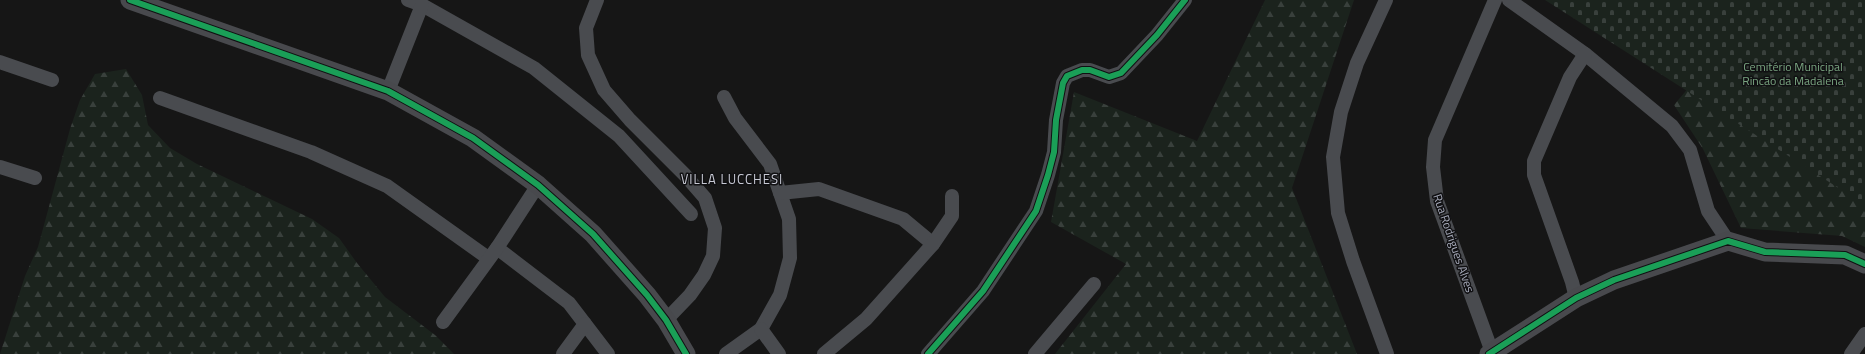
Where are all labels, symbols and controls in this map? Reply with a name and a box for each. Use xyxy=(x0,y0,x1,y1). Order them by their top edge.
park label: Cemitério Municipal Rincão da Madalena xyxy=(1742,57,1844,90)
district label: VILLA LUCCHESI xyxy=(681,169,783,189)
street label: Rua Rodrigues Alves xyxy=(1428,191,1480,295)

